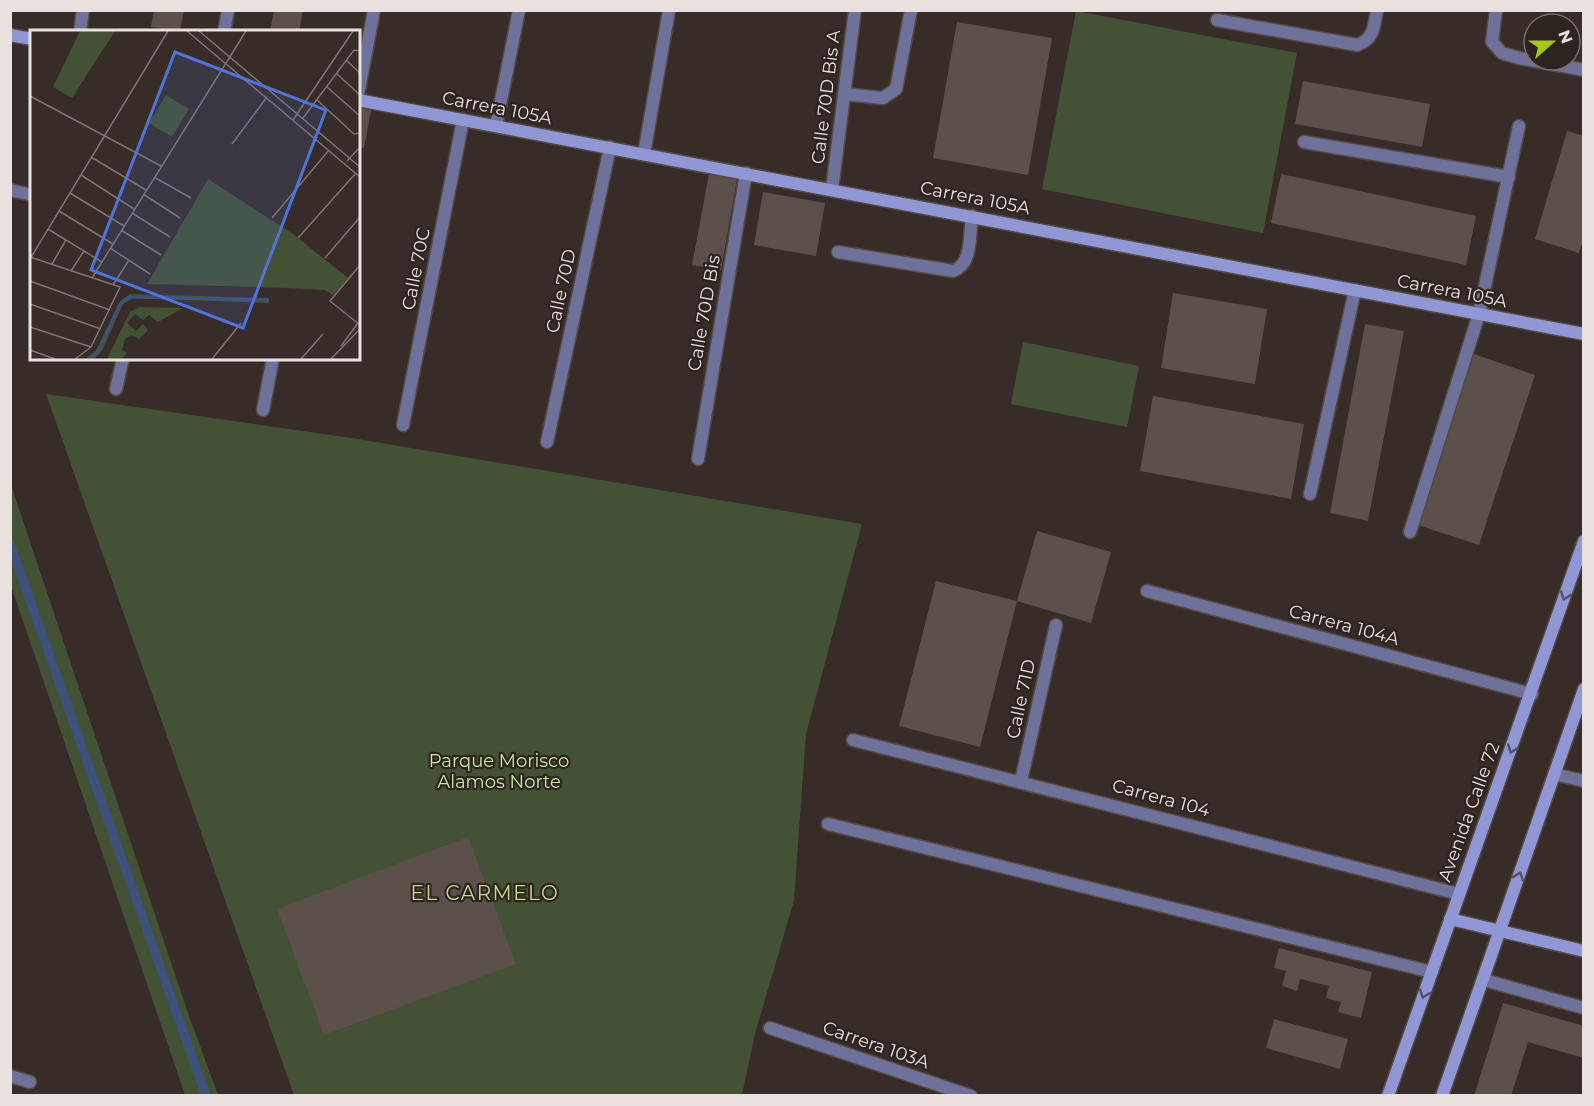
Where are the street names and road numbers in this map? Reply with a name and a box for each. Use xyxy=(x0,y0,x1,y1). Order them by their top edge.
street label: Calle 70D Bis A xyxy=(807,29,845,165)
street label: Carrera 105A xyxy=(440,87,554,129)
street label: Carrera 105A xyxy=(918,177,1032,219)
street label: Calle 70C xyxy=(397,226,435,312)
street label: Calle 70D xyxy=(541,247,581,335)
street label: Calle 70D Bis xyxy=(683,253,725,373)
street label: Carrera 105A xyxy=(1395,270,1509,312)
street label: Carrera 104A xyxy=(1286,600,1402,650)
street label: Calle 71D xyxy=(1002,657,1040,741)
street label: Avenida Calle 72 xyxy=(1434,739,1504,885)
street label: Carrera 104 xyxy=(1110,774,1212,822)
street label: Carrera 103A xyxy=(820,1016,932,1074)

